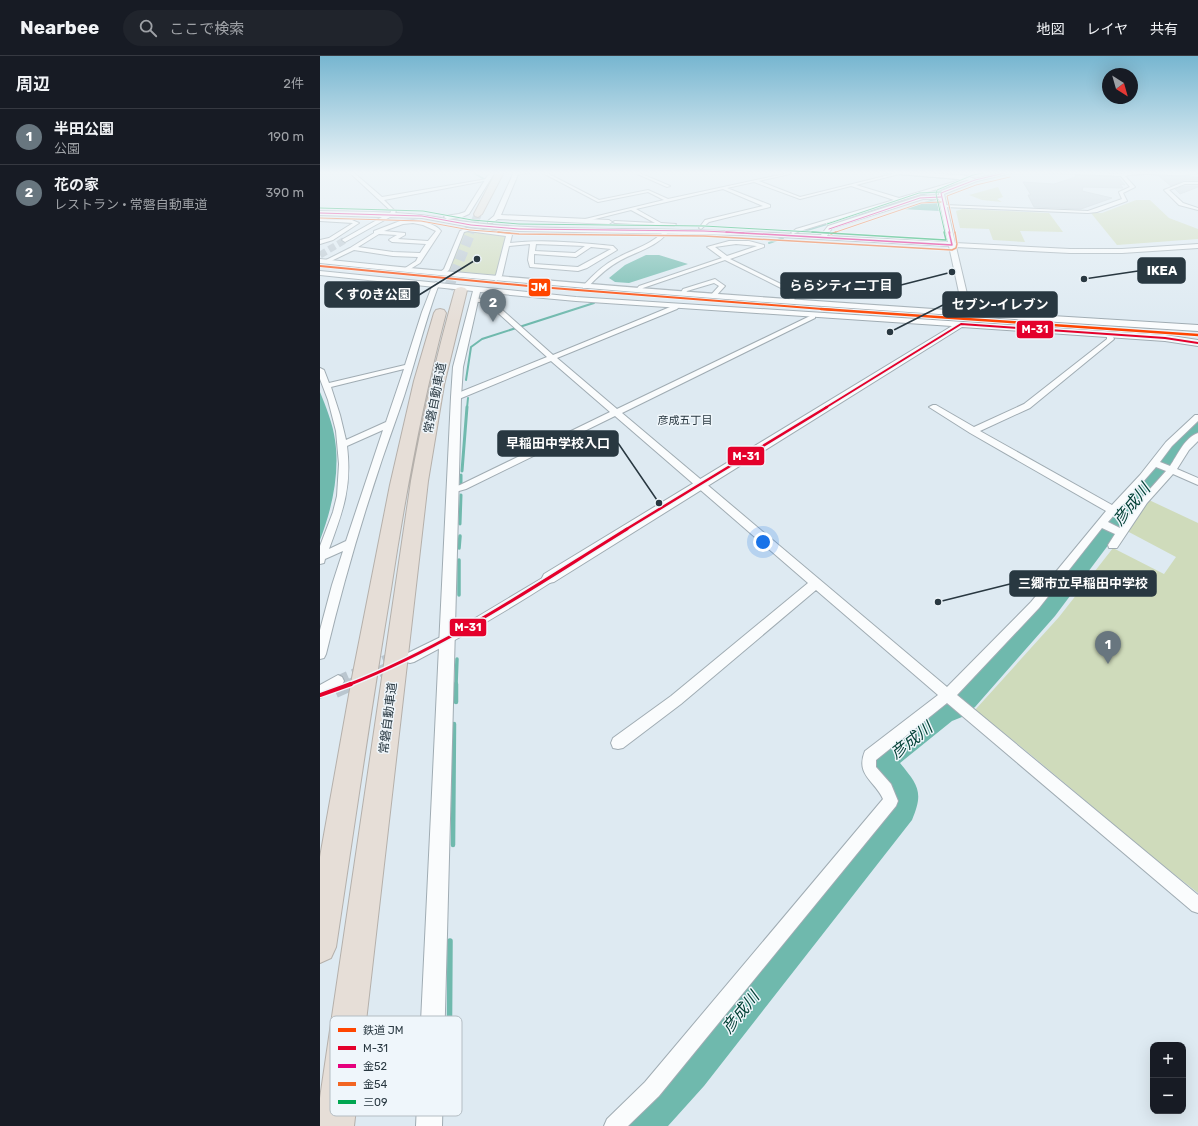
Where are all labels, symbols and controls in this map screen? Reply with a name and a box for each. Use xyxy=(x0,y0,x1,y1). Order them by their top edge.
search box xyxy=(123,10,403,46)
text: Nearbee xyxy=(20,16,99,39)
icon: search xyxy=(137,17,159,39)
text: ここで検索 xyxy=(169,20,244,38)
text: 地図 xyxy=(1036,21,1064,38)
text: レイヤ xyxy=(1086,21,1128,38)
text: 共有 xyxy=(1150,21,1178,38)
north arrow xyxy=(1102,68,1138,104)
text: 周辺 xyxy=(16,74,50,94)
text: 2件 xyxy=(283,76,304,91)
text: 半田公園 xyxy=(54,120,114,138)
text: 1 xyxy=(26,129,32,144)
text: 190 m xyxy=(268,129,304,144)
text: 公園 xyxy=(54,141,80,156)
text: 花の家 xyxy=(54,176,99,194)
text: 2 xyxy=(25,185,33,200)
text: 390 m xyxy=(265,185,304,200)
text: レストラン · 常磐自動車道 xyxy=(54,197,208,212)
callout: IKEA xyxy=(1138,258,1185,283)
text: IKEA xyxy=(1147,263,1178,278)
callout: ららシティ二丁目 xyxy=(781,273,901,298)
line badge: JM xyxy=(528,278,551,297)
text: ららシティ二丁目 xyxy=(789,278,893,293)
text: JM xyxy=(531,281,547,294)
callout: くすのき公園 xyxy=(325,282,419,307)
text: くすのき公園 xyxy=(333,287,411,302)
pin: 2 xyxy=(480,289,506,322)
callout: セブン-イレブン xyxy=(943,292,1057,317)
text: セブン-イレブン xyxy=(951,297,1049,312)
line badge: M-31 xyxy=(1016,320,1054,339)
text: M-31 xyxy=(1022,323,1048,336)
street label: 常磐自動車道 xyxy=(421,361,449,435)
district label: 彦成五丁目 xyxy=(658,414,713,427)
callout: 早稲田中学校入口 xyxy=(498,431,618,456)
text: 早稲田中学校入口 xyxy=(506,436,610,451)
line badge: M-31 xyxy=(727,446,765,466)
text: M-31 xyxy=(733,450,759,463)
water label: 彦成川 xyxy=(1109,478,1155,529)
your location xyxy=(753,532,773,552)
callout: 三郷市立早稲田中学校 xyxy=(1010,571,1156,596)
text: 三郷市立早稲田中学校 xyxy=(1018,576,1148,591)
line badge: M-31 xyxy=(449,618,487,637)
text: M-31 xyxy=(455,621,481,634)
pin: 1 xyxy=(1095,631,1121,664)
street label: 常磐自動車道 xyxy=(377,681,399,755)
water label: 彦成川 xyxy=(887,717,938,763)
water label: 彦成川 xyxy=(718,986,764,1037)
legend xyxy=(330,1016,462,1116)
text: 鉄道 JM xyxy=(363,1024,403,1037)
text: M-31 xyxy=(363,1042,388,1055)
map controls xyxy=(1150,1042,1186,1114)
button: + xyxy=(1150,1042,1186,1078)
text: 金52 xyxy=(363,1060,387,1073)
text: 金54 xyxy=(363,1078,388,1091)
button: − xyxy=(1150,1078,1186,1114)
text: 三09 xyxy=(363,1096,388,1109)

